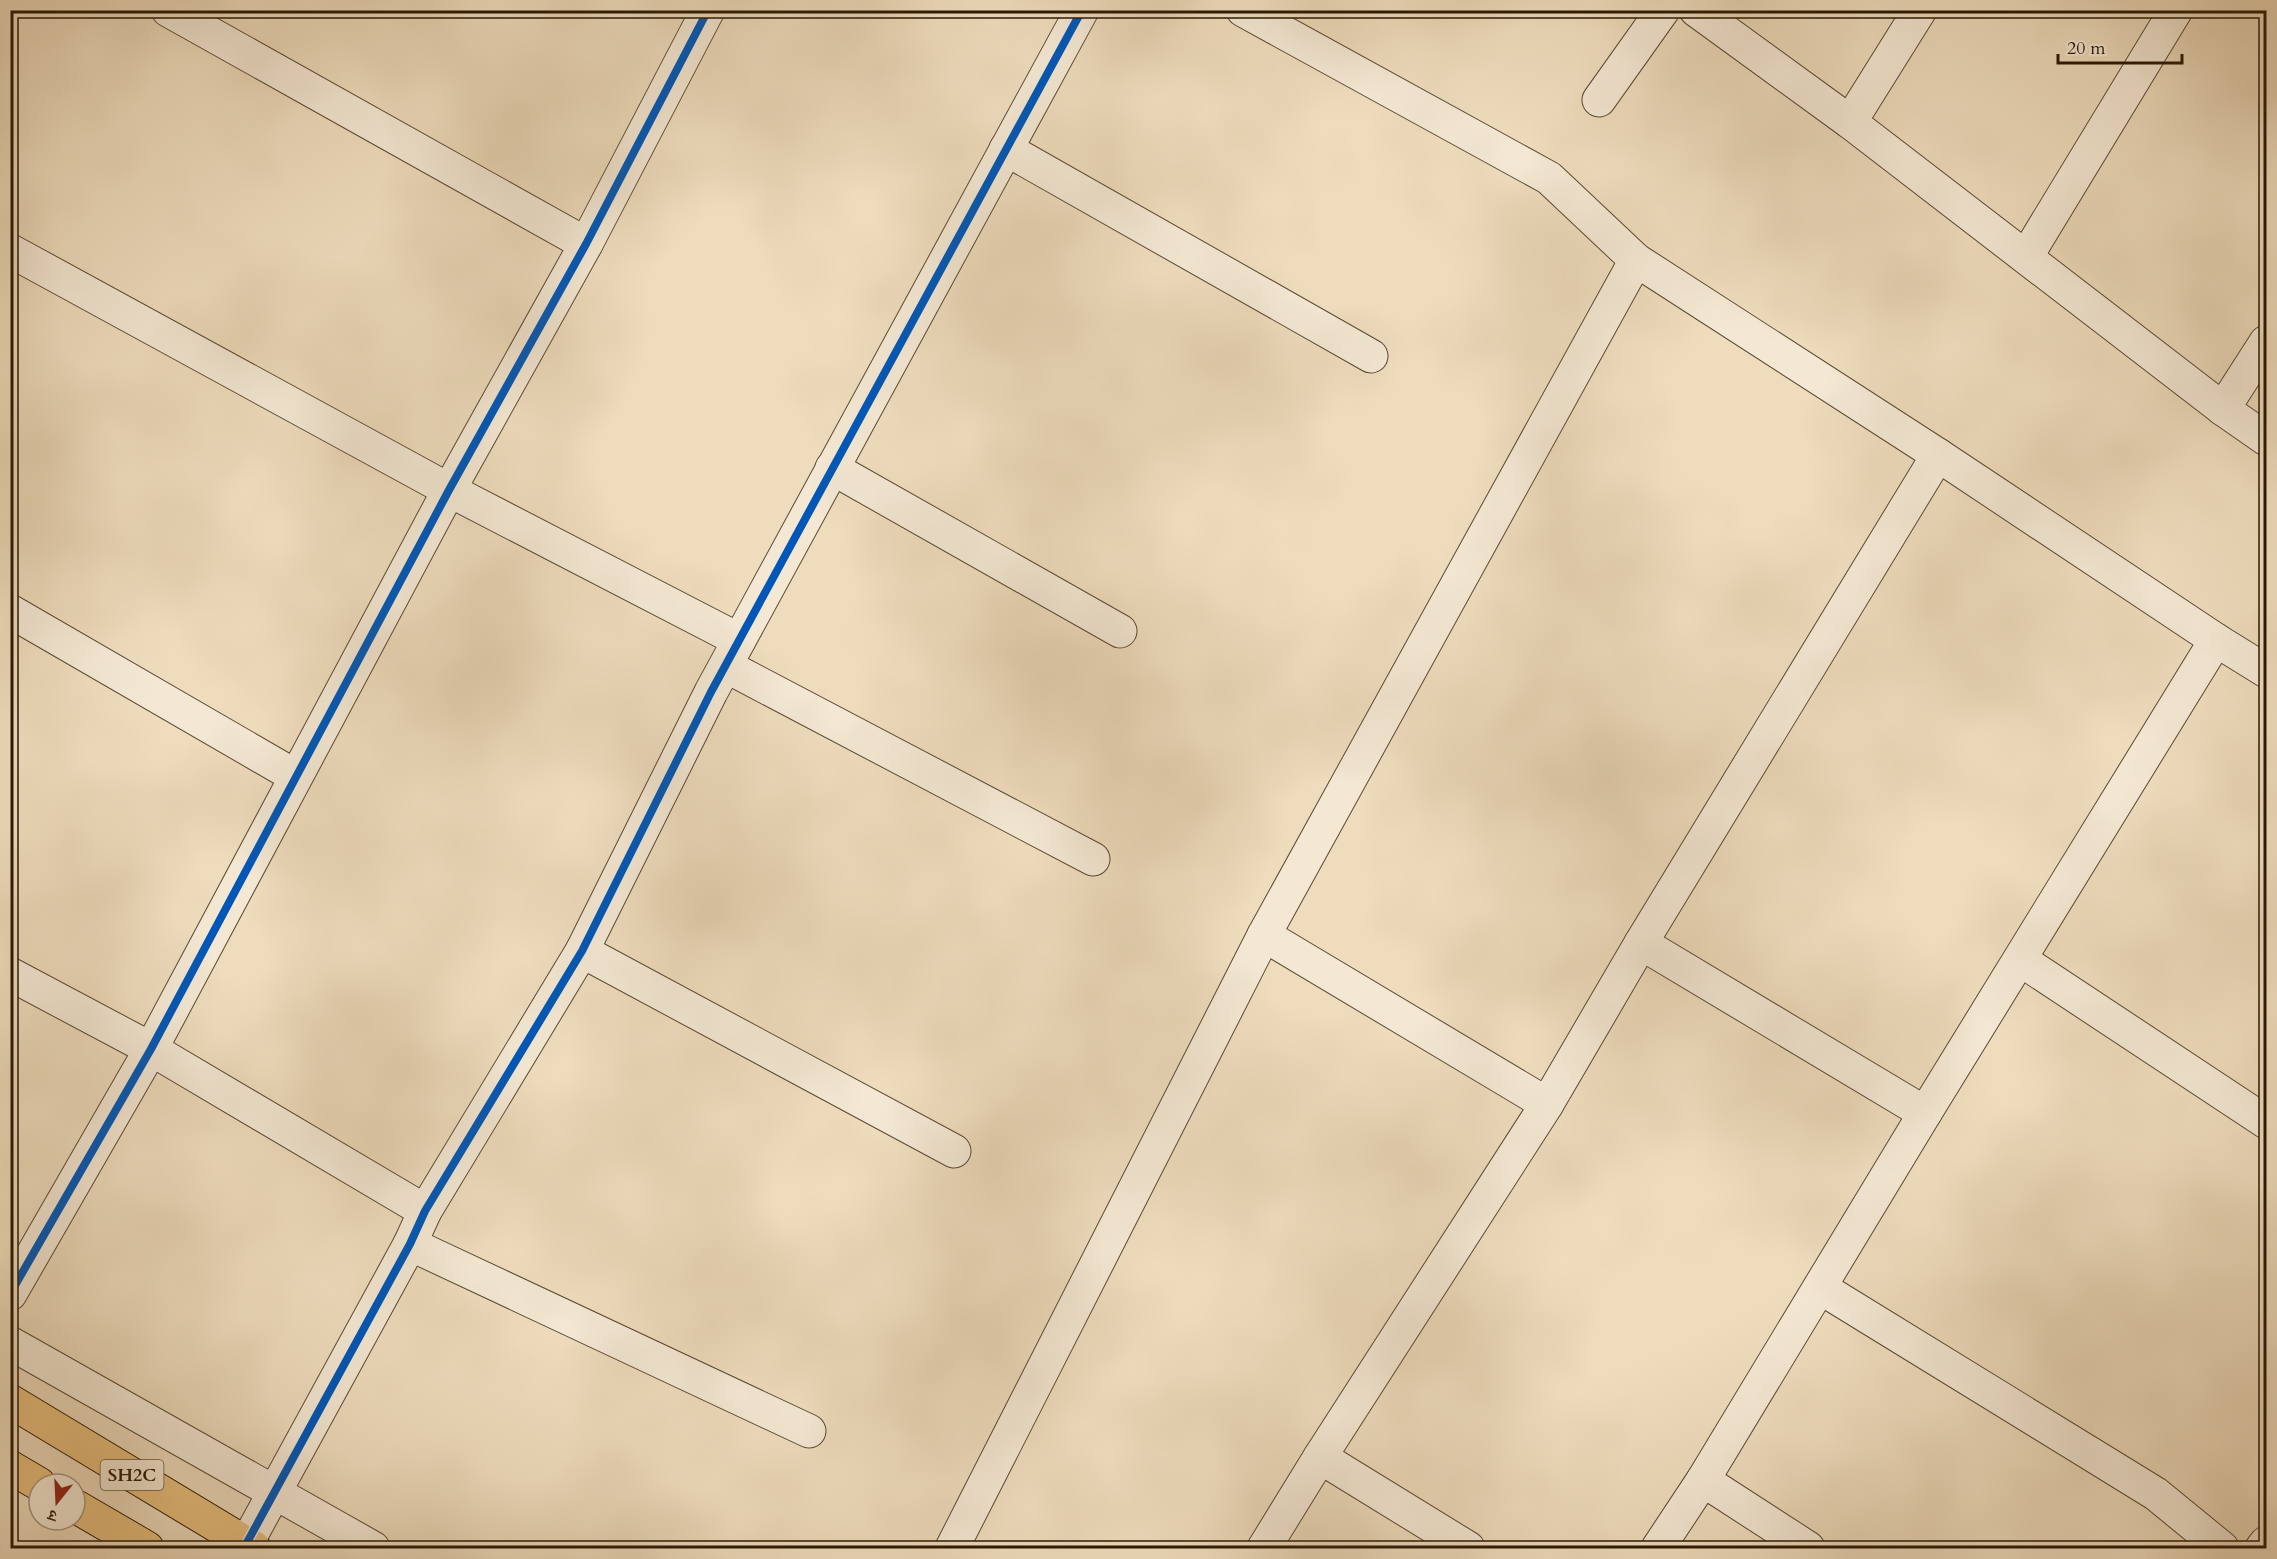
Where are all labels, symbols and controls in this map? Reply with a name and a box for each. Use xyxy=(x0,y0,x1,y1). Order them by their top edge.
scale bar xyxy=(2058,27,2182,65)
text: 20 m xyxy=(2067,36,2106,61)
road number: SH2C xyxy=(100,1460,164,1490)
north arrow xyxy=(27,1472,87,1532)
text: उ xyxy=(44,1503,61,1527)

